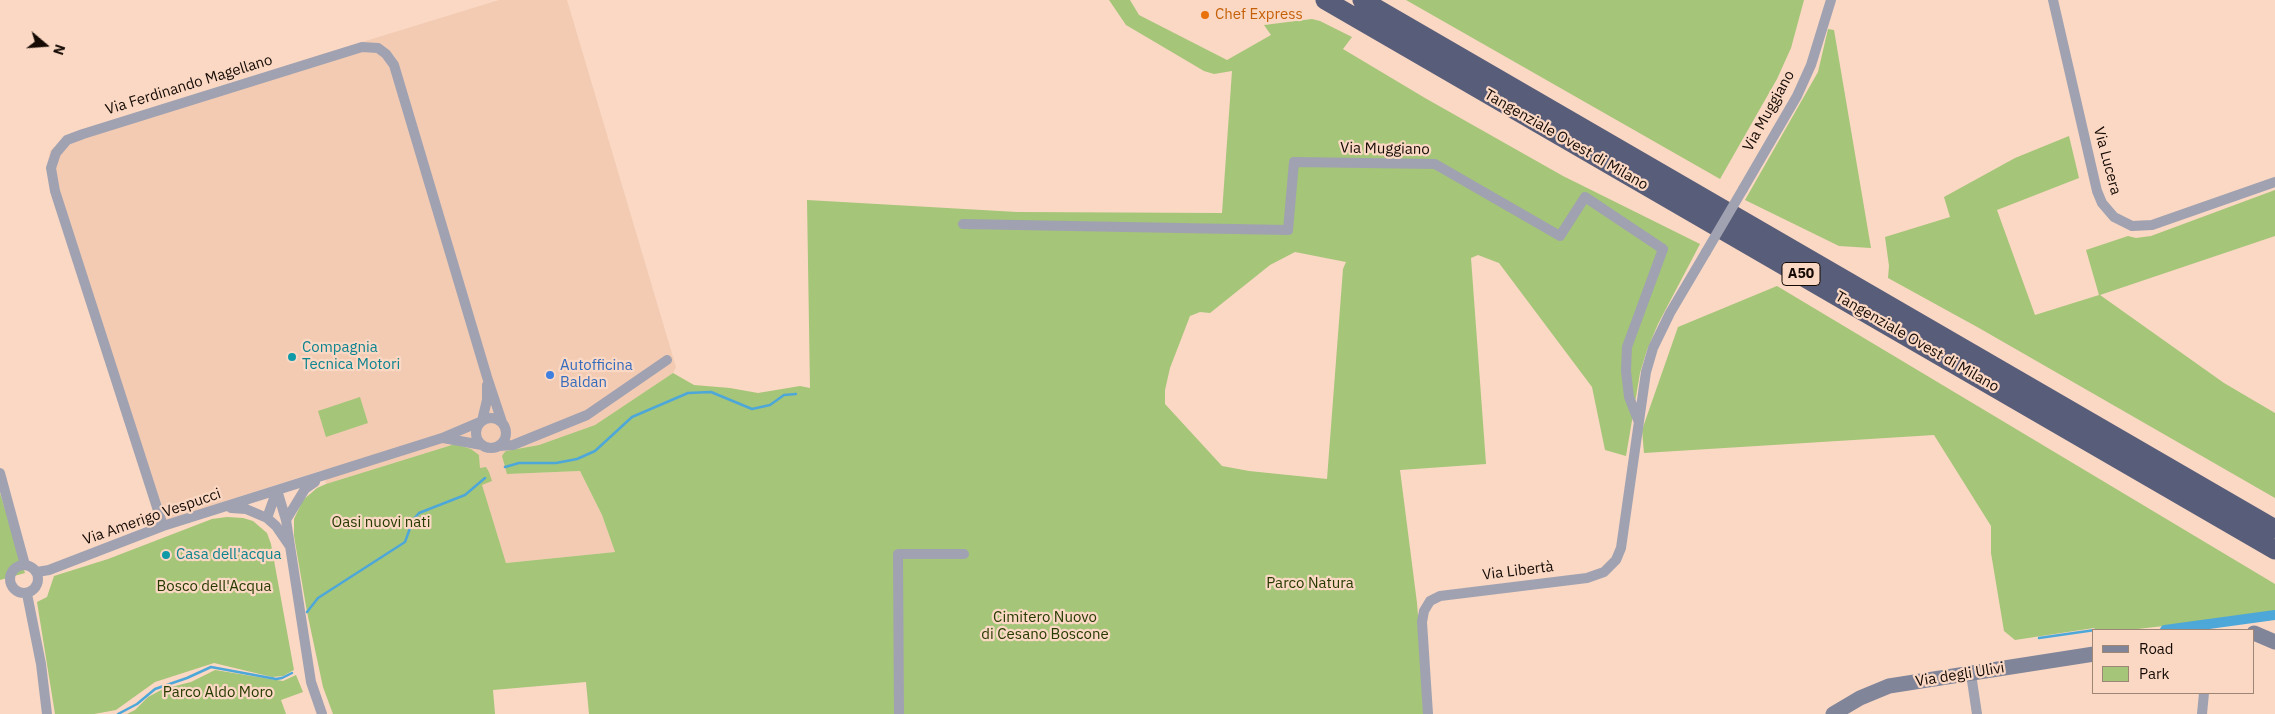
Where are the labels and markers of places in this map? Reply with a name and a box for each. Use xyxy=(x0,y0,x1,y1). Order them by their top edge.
place label: Chef Express xyxy=(1215,6,1303,24)
marker: Chef Express xyxy=(1199,9,1211,21)
place label: Compagnia Tecnica Motori xyxy=(302,339,400,374)
marker: Compagnia Tecnica Motori xyxy=(286,351,298,363)
place label: Autofficina Baldan xyxy=(560,357,633,392)
marker: Autofficina Baldan xyxy=(544,369,556,381)
place label: Casa dell'acqua xyxy=(176,546,282,564)
marker: Casa dell'acqua xyxy=(160,549,172,561)

